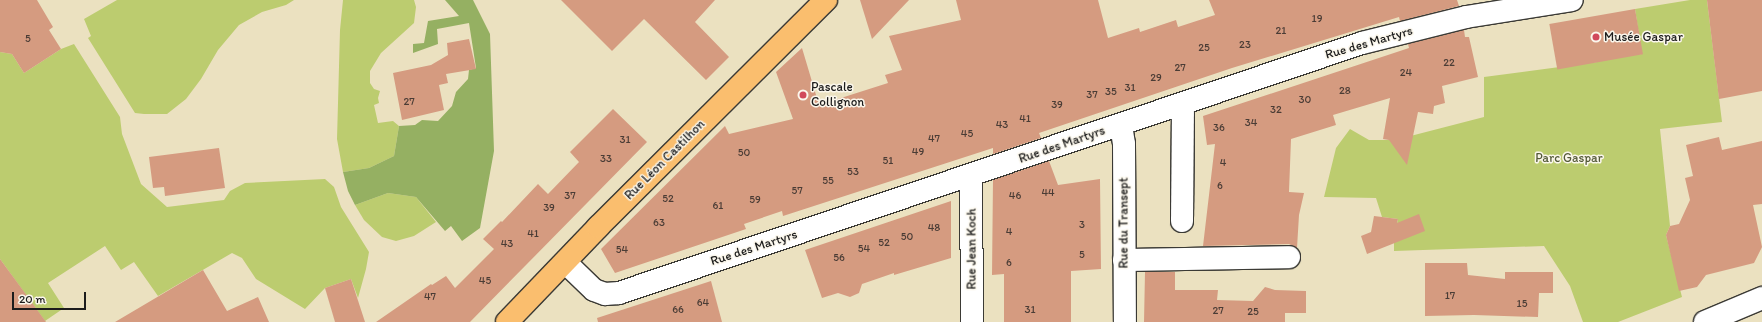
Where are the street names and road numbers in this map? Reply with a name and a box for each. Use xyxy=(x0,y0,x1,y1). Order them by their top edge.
street label: Rue des Martyrs xyxy=(1323,23,1415,63)
street label: Rue Léon Castilhon xyxy=(622,117,708,203)
street label: Rue des Martyrs xyxy=(1017,123,1107,167)
street label: Rue du Transept xyxy=(1116,178,1132,268)
street label: Rue Jean Koch xyxy=(964,208,980,290)
street label: Rue des Martyrs xyxy=(709,227,799,269)

